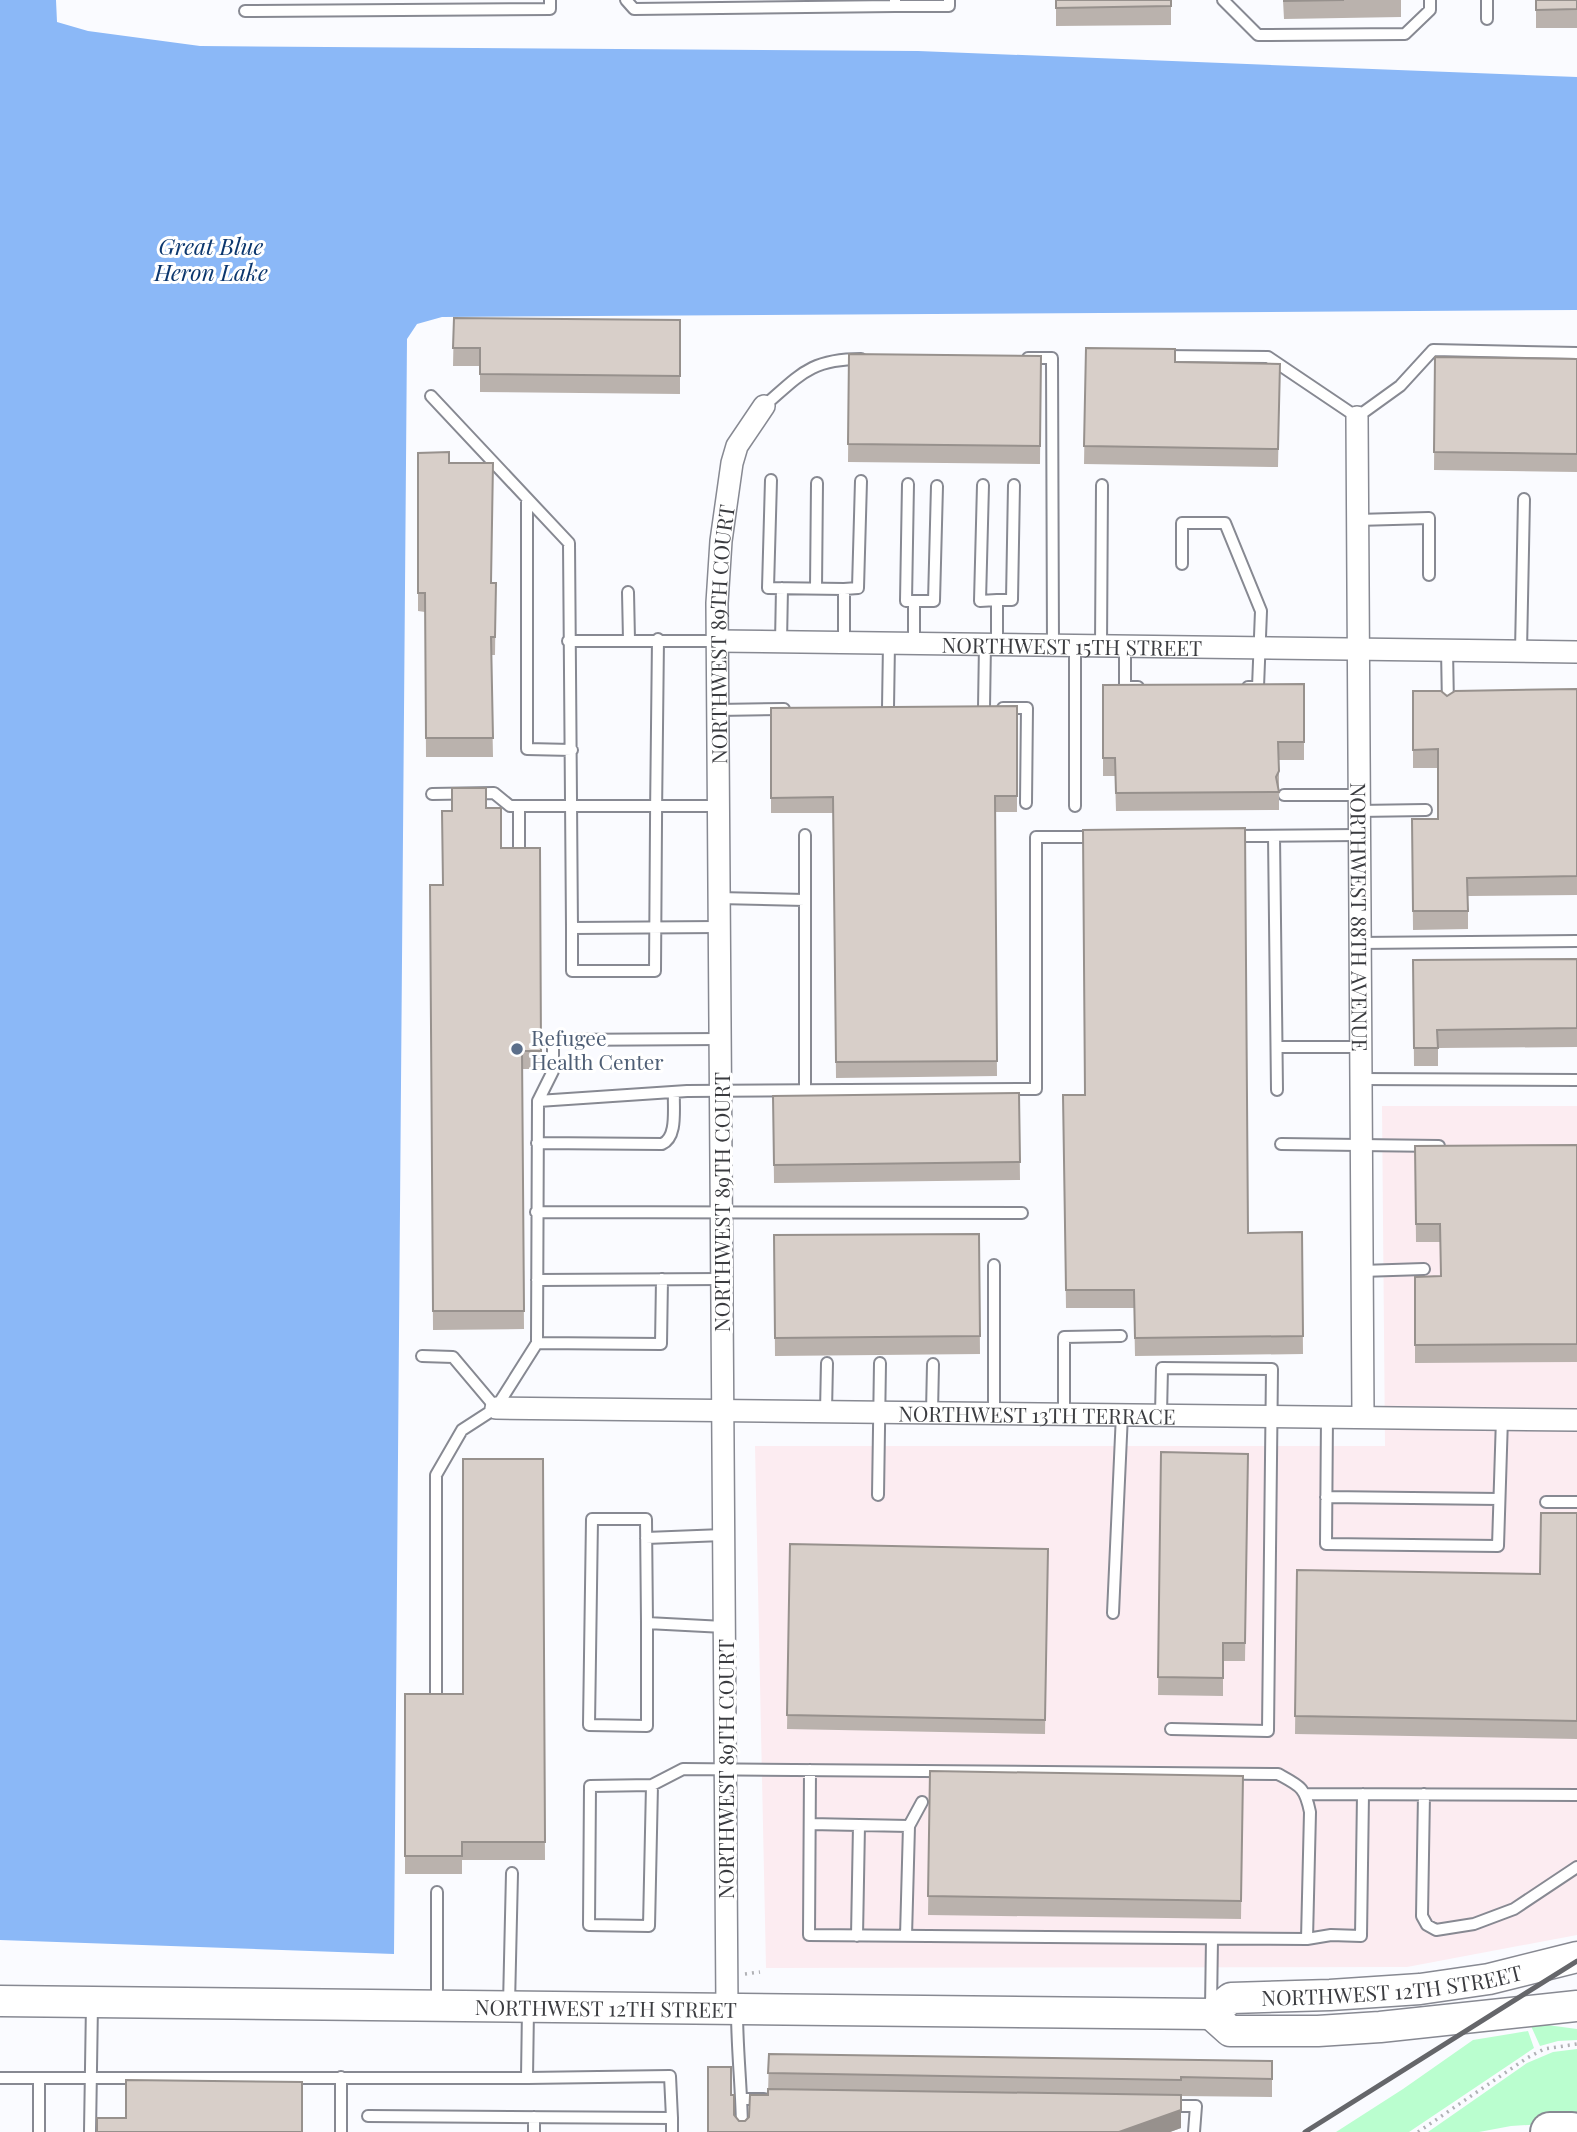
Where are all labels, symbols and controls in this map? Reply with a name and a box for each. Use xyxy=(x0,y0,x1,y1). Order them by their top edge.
water label: Great Blue Heron Lake xyxy=(153,230,268,287)
street label: NORTHWEST 89TH COURT xyxy=(703,503,740,764)
street label: NORTHWEST 15TH STREET xyxy=(942,630,1202,661)
street label: NORTHWEST 88TH AVENUE xyxy=(1345,782,1375,1052)
place label: Refugee Health Center xyxy=(531,1023,664,1075)
marker: Refugee Health Center xyxy=(509,1041,525,1057)
street label: NORTHWEST 89TH COURT xyxy=(707,1072,735,1332)
street label: NORTHWEST 13TH TERRACE xyxy=(898,1398,1176,1430)
street label: NORTHWEST 89TH COURT xyxy=(711,1639,739,1899)
street label: NORTHWEST 12TH STREET xyxy=(1261,1957,1525,2011)
street label: NORTHWEST 12TH STREET xyxy=(475,1992,737,2023)

